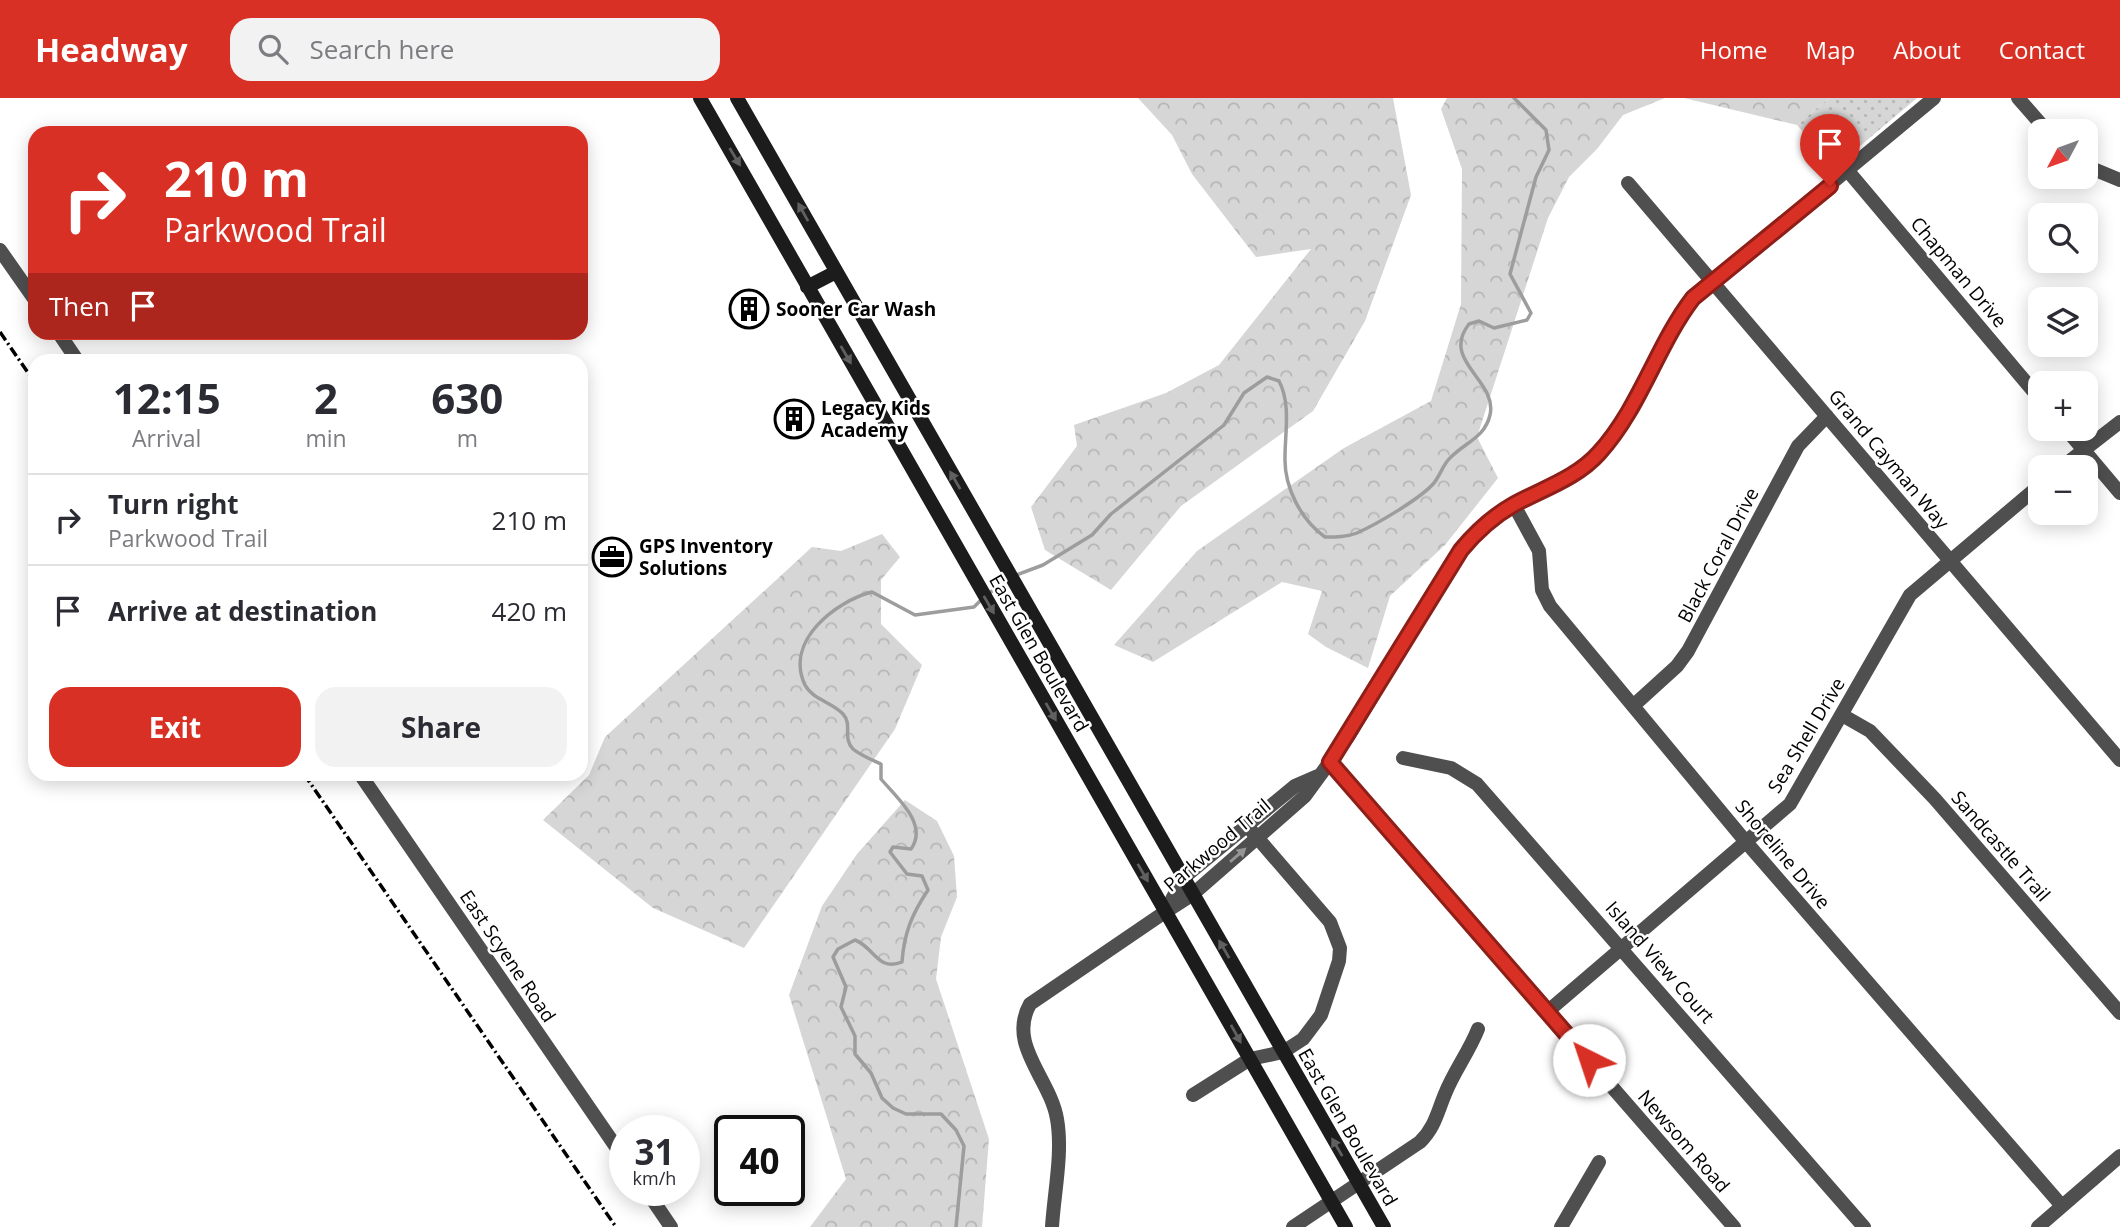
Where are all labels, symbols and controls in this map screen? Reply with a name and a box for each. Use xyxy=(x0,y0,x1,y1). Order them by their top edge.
search box xyxy=(230,18,720,81)
text: Headway xyxy=(35,27,188,72)
icon: search xyxy=(254,30,292,68)
text: Search here xyxy=(310,31,454,67)
text: Home xyxy=(1700,33,1768,66)
text: Map xyxy=(1806,33,1855,66)
text: About xyxy=(1893,33,1961,66)
text: Contact xyxy=(1999,33,2085,66)
pin xyxy=(1800,114,1860,186)
north arrow xyxy=(2028,119,2098,189)
map controls xyxy=(2028,119,2098,525)
icon: arrive xyxy=(1811,125,1849,163)
text: 210 m xyxy=(164,145,309,211)
one-way arrow xyxy=(729,147,741,166)
icon: right xyxy=(49,154,140,245)
one-way arrow xyxy=(797,203,809,222)
button: search xyxy=(2028,203,2098,273)
text: Parkwood Trail xyxy=(164,208,387,251)
street label: Chapman Drive xyxy=(1905,211,2013,333)
icon: arrive xyxy=(124,287,162,325)
button: layers xyxy=(2028,287,2098,357)
text: Then xyxy=(49,288,110,324)
building icon: Sooner Car Wash xyxy=(728,288,770,330)
place label: Sooner Car Wash xyxy=(776,296,936,322)
one-way arrow xyxy=(840,346,852,365)
text: 12:15 xyxy=(113,369,221,426)
text: 2 xyxy=(314,369,338,426)
text: 630 xyxy=(431,369,503,426)
button: + xyxy=(2028,371,2098,441)
street label: Grand Cayman Way xyxy=(1823,384,1955,535)
place label: Legacy Kids Academy xyxy=(821,395,931,443)
building icon: Legacy Kids Academy xyxy=(773,398,815,440)
text: Arrival xyxy=(132,422,201,454)
text: min xyxy=(305,422,347,454)
text: m xyxy=(457,422,478,454)
button: − xyxy=(2028,455,2098,525)
one-way arrow xyxy=(949,470,961,490)
street label: Black Coral Drive xyxy=(1671,483,1765,627)
text: Turn right xyxy=(108,486,239,522)
icon: right xyxy=(49,501,87,539)
text: 210 m xyxy=(492,502,567,538)
text: Parkwood Trail xyxy=(108,522,268,554)
place label: GPS Inventory Solutions xyxy=(639,533,773,581)
office icon: GPS Inventory Solutions xyxy=(591,536,633,578)
street label: East Glen Boulevard xyxy=(983,569,1095,737)
icon: arrive xyxy=(49,592,87,630)
text: Arrive at destination xyxy=(108,593,377,629)
text: 420 m xyxy=(492,593,567,629)
one-way arrow xyxy=(983,595,995,614)
street label: Sea Shell Drive xyxy=(1761,672,1851,798)
button: Exit xyxy=(49,687,301,767)
button: Share xyxy=(315,687,567,767)
one-way arrow xyxy=(1045,703,1057,722)
street label: Sandcastle Trail xyxy=(1946,785,2056,907)
street label: Parkwood Trail xyxy=(1158,793,1276,897)
street label: Shoreline Drive xyxy=(1730,794,1836,914)
one-way arrow xyxy=(1229,847,1247,863)
one-way arrow xyxy=(1136,863,1149,882)
street label: East Scyene Road xyxy=(454,885,562,1027)
street label: Island View Court xyxy=(1600,895,1720,1029)
one-way arrow xyxy=(1218,940,1230,959)
position arrow xyxy=(1552,1023,1626,1097)
one-way arrow xyxy=(1230,1025,1242,1044)
street label: East Glen Boulevard xyxy=(1292,1043,1404,1211)
street label: Newsom Road xyxy=(1632,1084,1736,1198)
speed limit sign: 40 xyxy=(714,1115,805,1206)
text: 31 xyxy=(634,1128,675,1175)
one-way arrow xyxy=(1331,1137,1343,1156)
text: km/h xyxy=(633,1166,676,1190)

